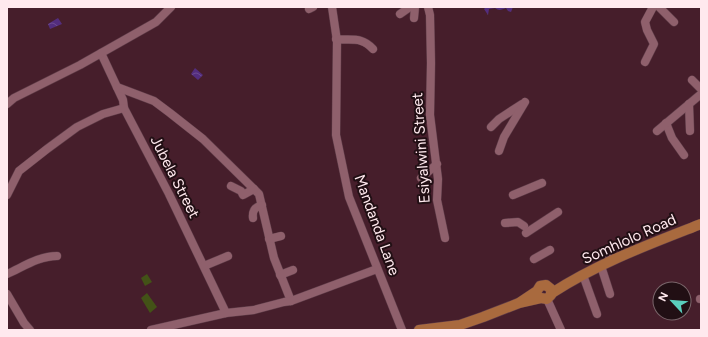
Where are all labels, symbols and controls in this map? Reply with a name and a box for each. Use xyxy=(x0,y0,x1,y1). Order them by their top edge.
street label: Esiyalwini Street xyxy=(408,92,434,204)
street label: Jubela Street xyxy=(147,133,204,221)
street label: Mandanda Lane xyxy=(350,172,404,278)
street label: Somhlolo Road xyxy=(579,210,679,268)
north arrow xyxy=(652,281,692,321)
text: N xyxy=(656,290,671,304)

